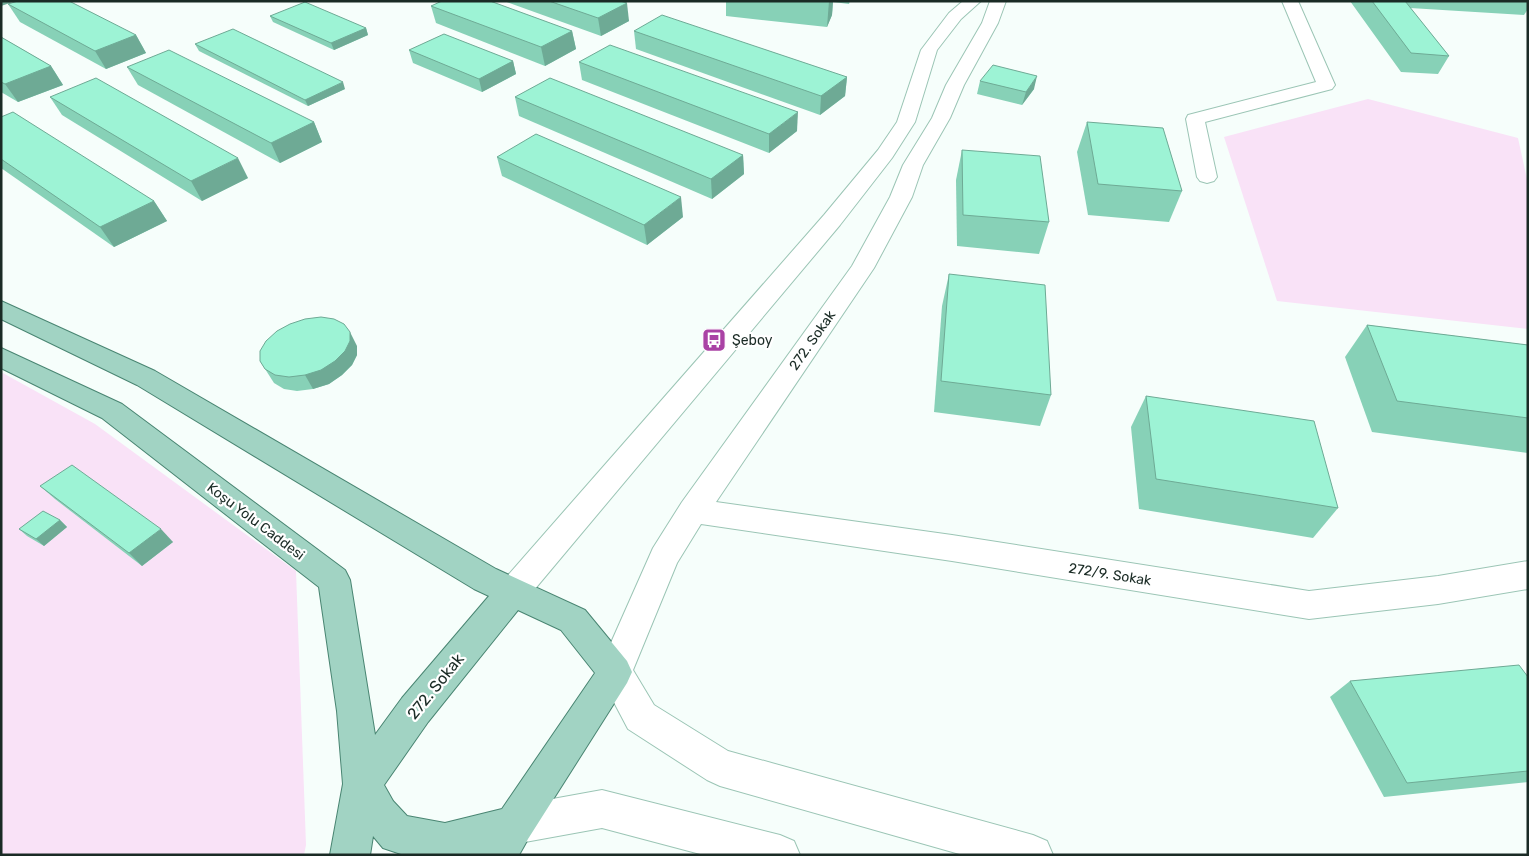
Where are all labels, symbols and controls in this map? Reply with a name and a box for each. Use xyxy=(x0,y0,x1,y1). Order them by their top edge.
street label: 272. Sokak xyxy=(786,306,840,374)
bus stop icon: Şeboy xyxy=(701,327,727,353)
place label: Şeboy xyxy=(732,332,773,349)
street label: Koşu Yolu Caddesi xyxy=(204,479,308,564)
street label: 272/9. Sokak xyxy=(1067,560,1153,590)
street label: 272. Sokak xyxy=(403,649,468,723)

